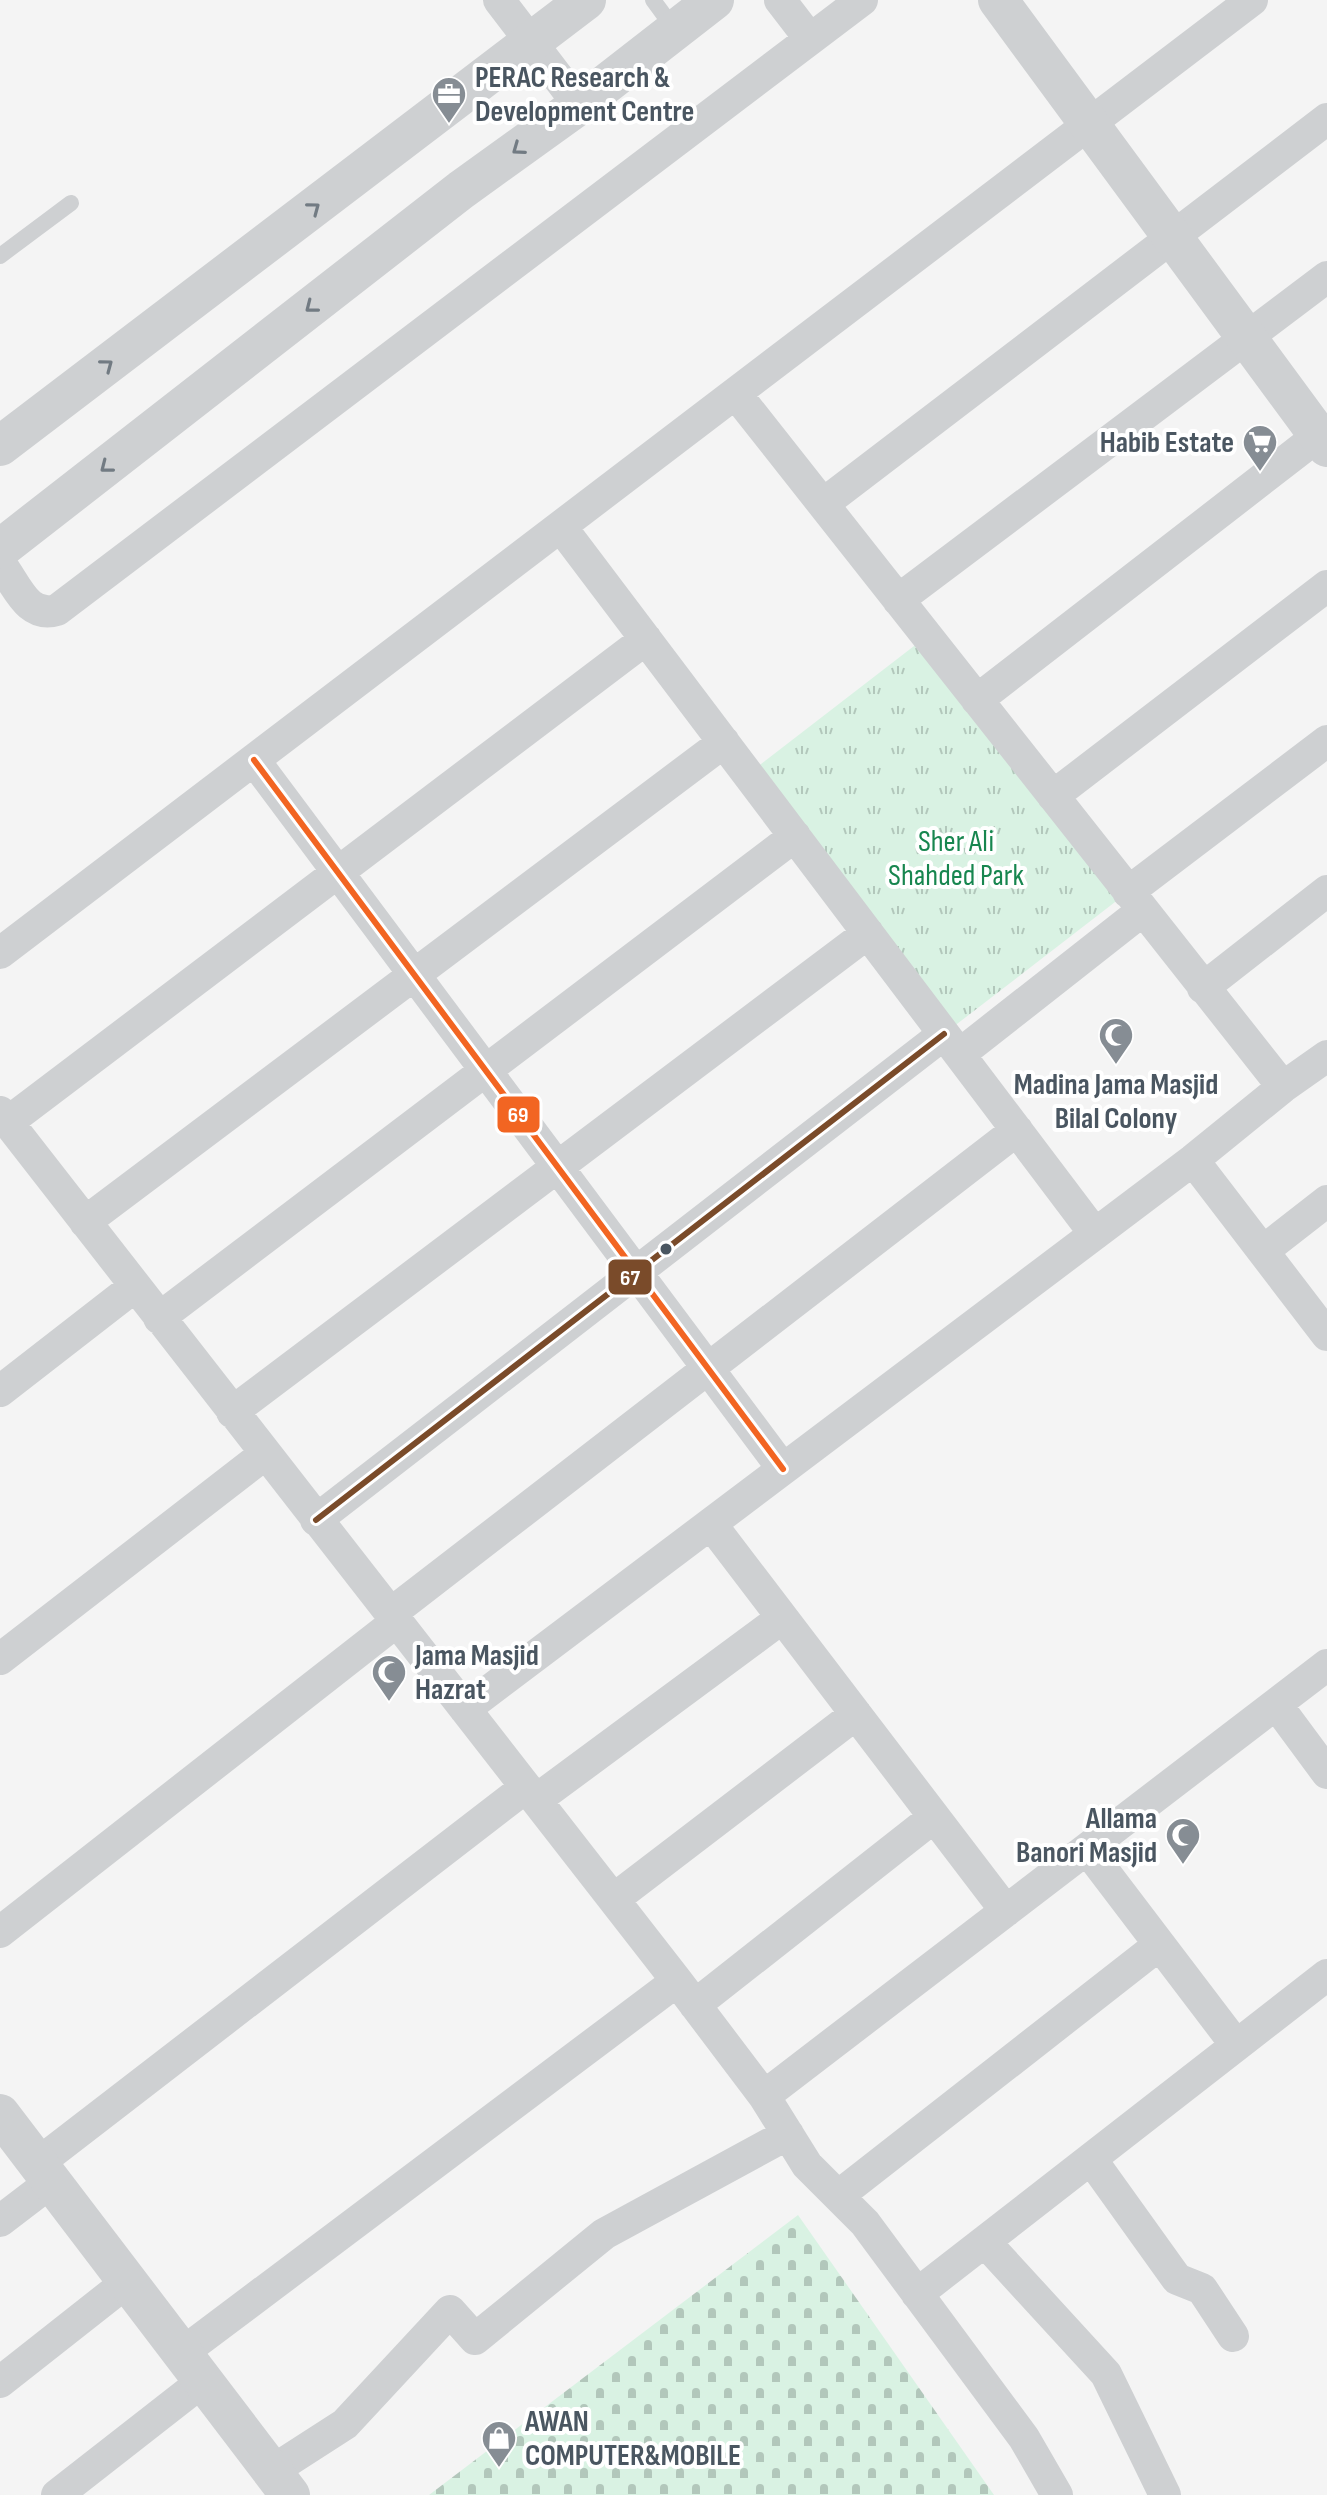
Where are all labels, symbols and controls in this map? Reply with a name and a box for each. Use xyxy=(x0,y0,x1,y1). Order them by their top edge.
place label: PERAC Research & Development Centre xyxy=(475,60,694,130)
office icon: PERAC Research & Development Centre xyxy=(430,75,468,125)
one-way arrow xyxy=(512,139,526,154)
one-way arrow xyxy=(305,203,320,217)
one-way arrow xyxy=(305,297,320,311)
one-way arrow xyxy=(98,360,113,374)
supermarket icon: Habib Estate xyxy=(1241,423,1279,473)
place label: Habib Estate xyxy=(1100,425,1234,461)
one-way arrow xyxy=(100,457,115,471)
park label: Sher Ali Shahded Park xyxy=(888,824,1024,894)
mosque icon: Madina Jama Masjid Bilal Colony xyxy=(1097,1016,1135,1066)
place label: Madina Jama Masjid Bilal Colony xyxy=(1014,1067,1218,1137)
line badge: 69 xyxy=(496,1095,541,1134)
text: 69 xyxy=(508,1102,528,1129)
unlabelled marker xyxy=(658,1241,674,1257)
line badge: 67 xyxy=(607,1258,653,1296)
text: 67 xyxy=(620,1265,640,1292)
place label: Jama Masjid Hazrat xyxy=(414,1638,539,1708)
mosque icon: Jama Masjid Hazrat xyxy=(370,1653,408,1703)
place label: Allama Banori Masjid xyxy=(1016,1801,1157,1871)
mosque icon: Allama Banori Masjid xyxy=(1164,1816,1202,1866)
place label: AWAN COMPUTER&MOBILE xyxy=(524,2404,741,2474)
shop icon: AWAN COMPUTER&MOBILE xyxy=(480,2419,518,2469)

